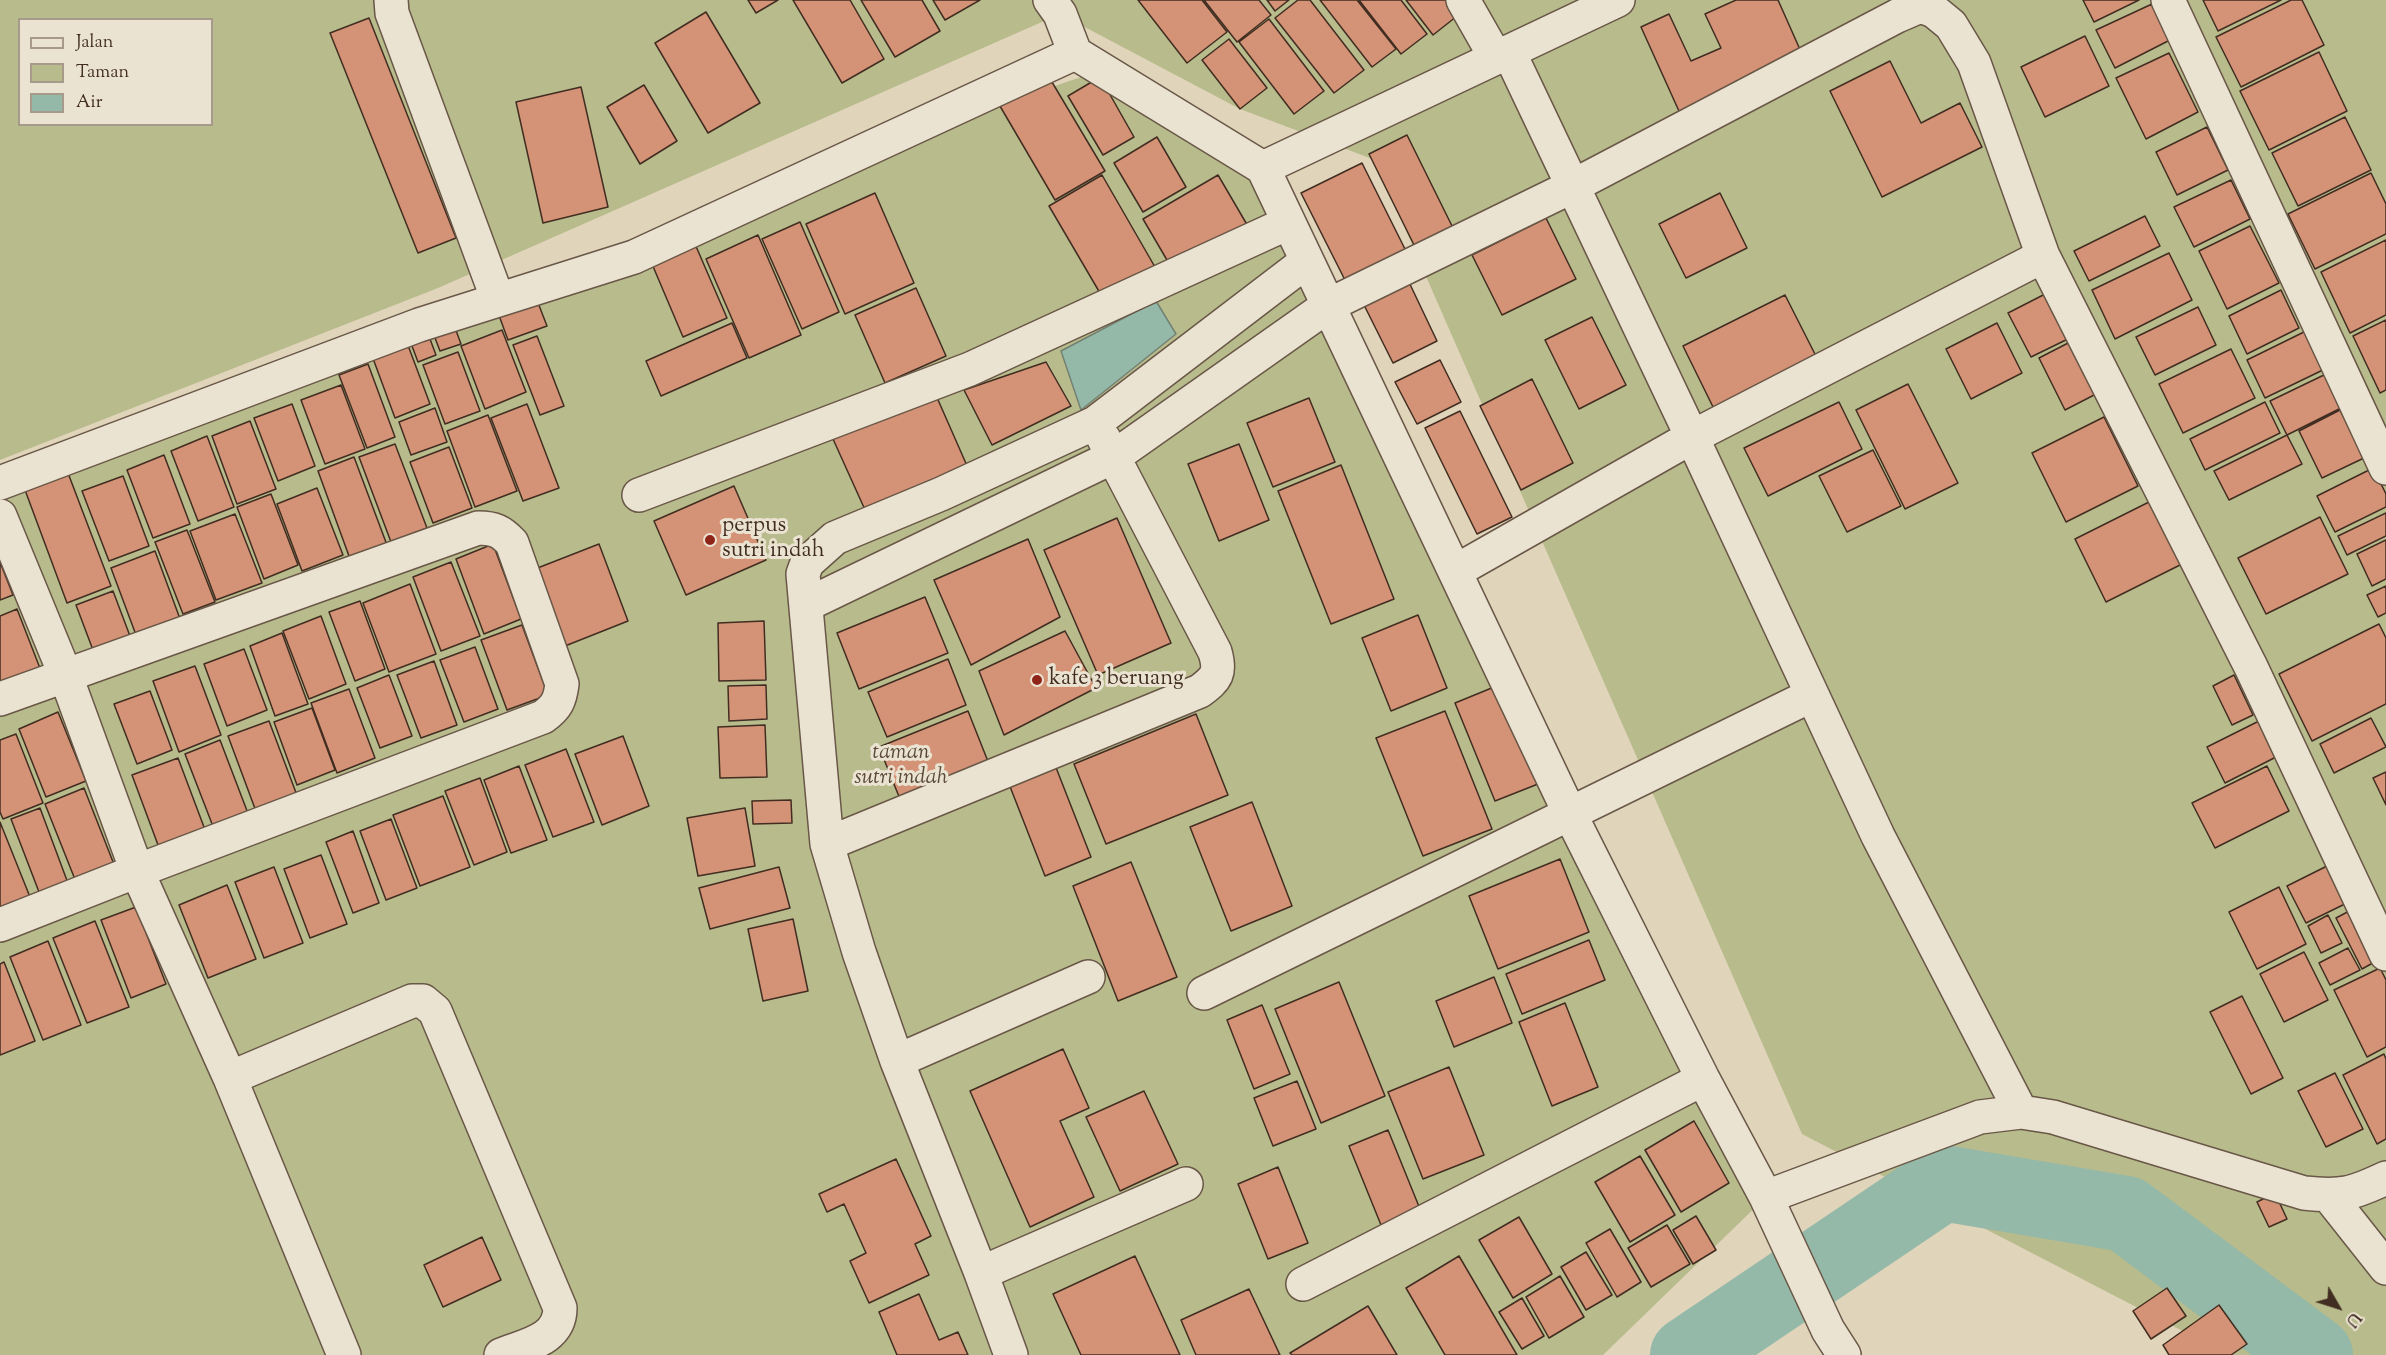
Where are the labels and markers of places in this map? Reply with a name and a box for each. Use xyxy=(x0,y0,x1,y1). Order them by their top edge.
place label: perpus sutri indah xyxy=(722,514,825,566)
marker: perpus sutri indah xyxy=(703,533,717,547)
place label: kafe 3 beruang xyxy=(1049,667,1184,693)
marker: kafe 3 beruang xyxy=(1030,673,1044,687)

